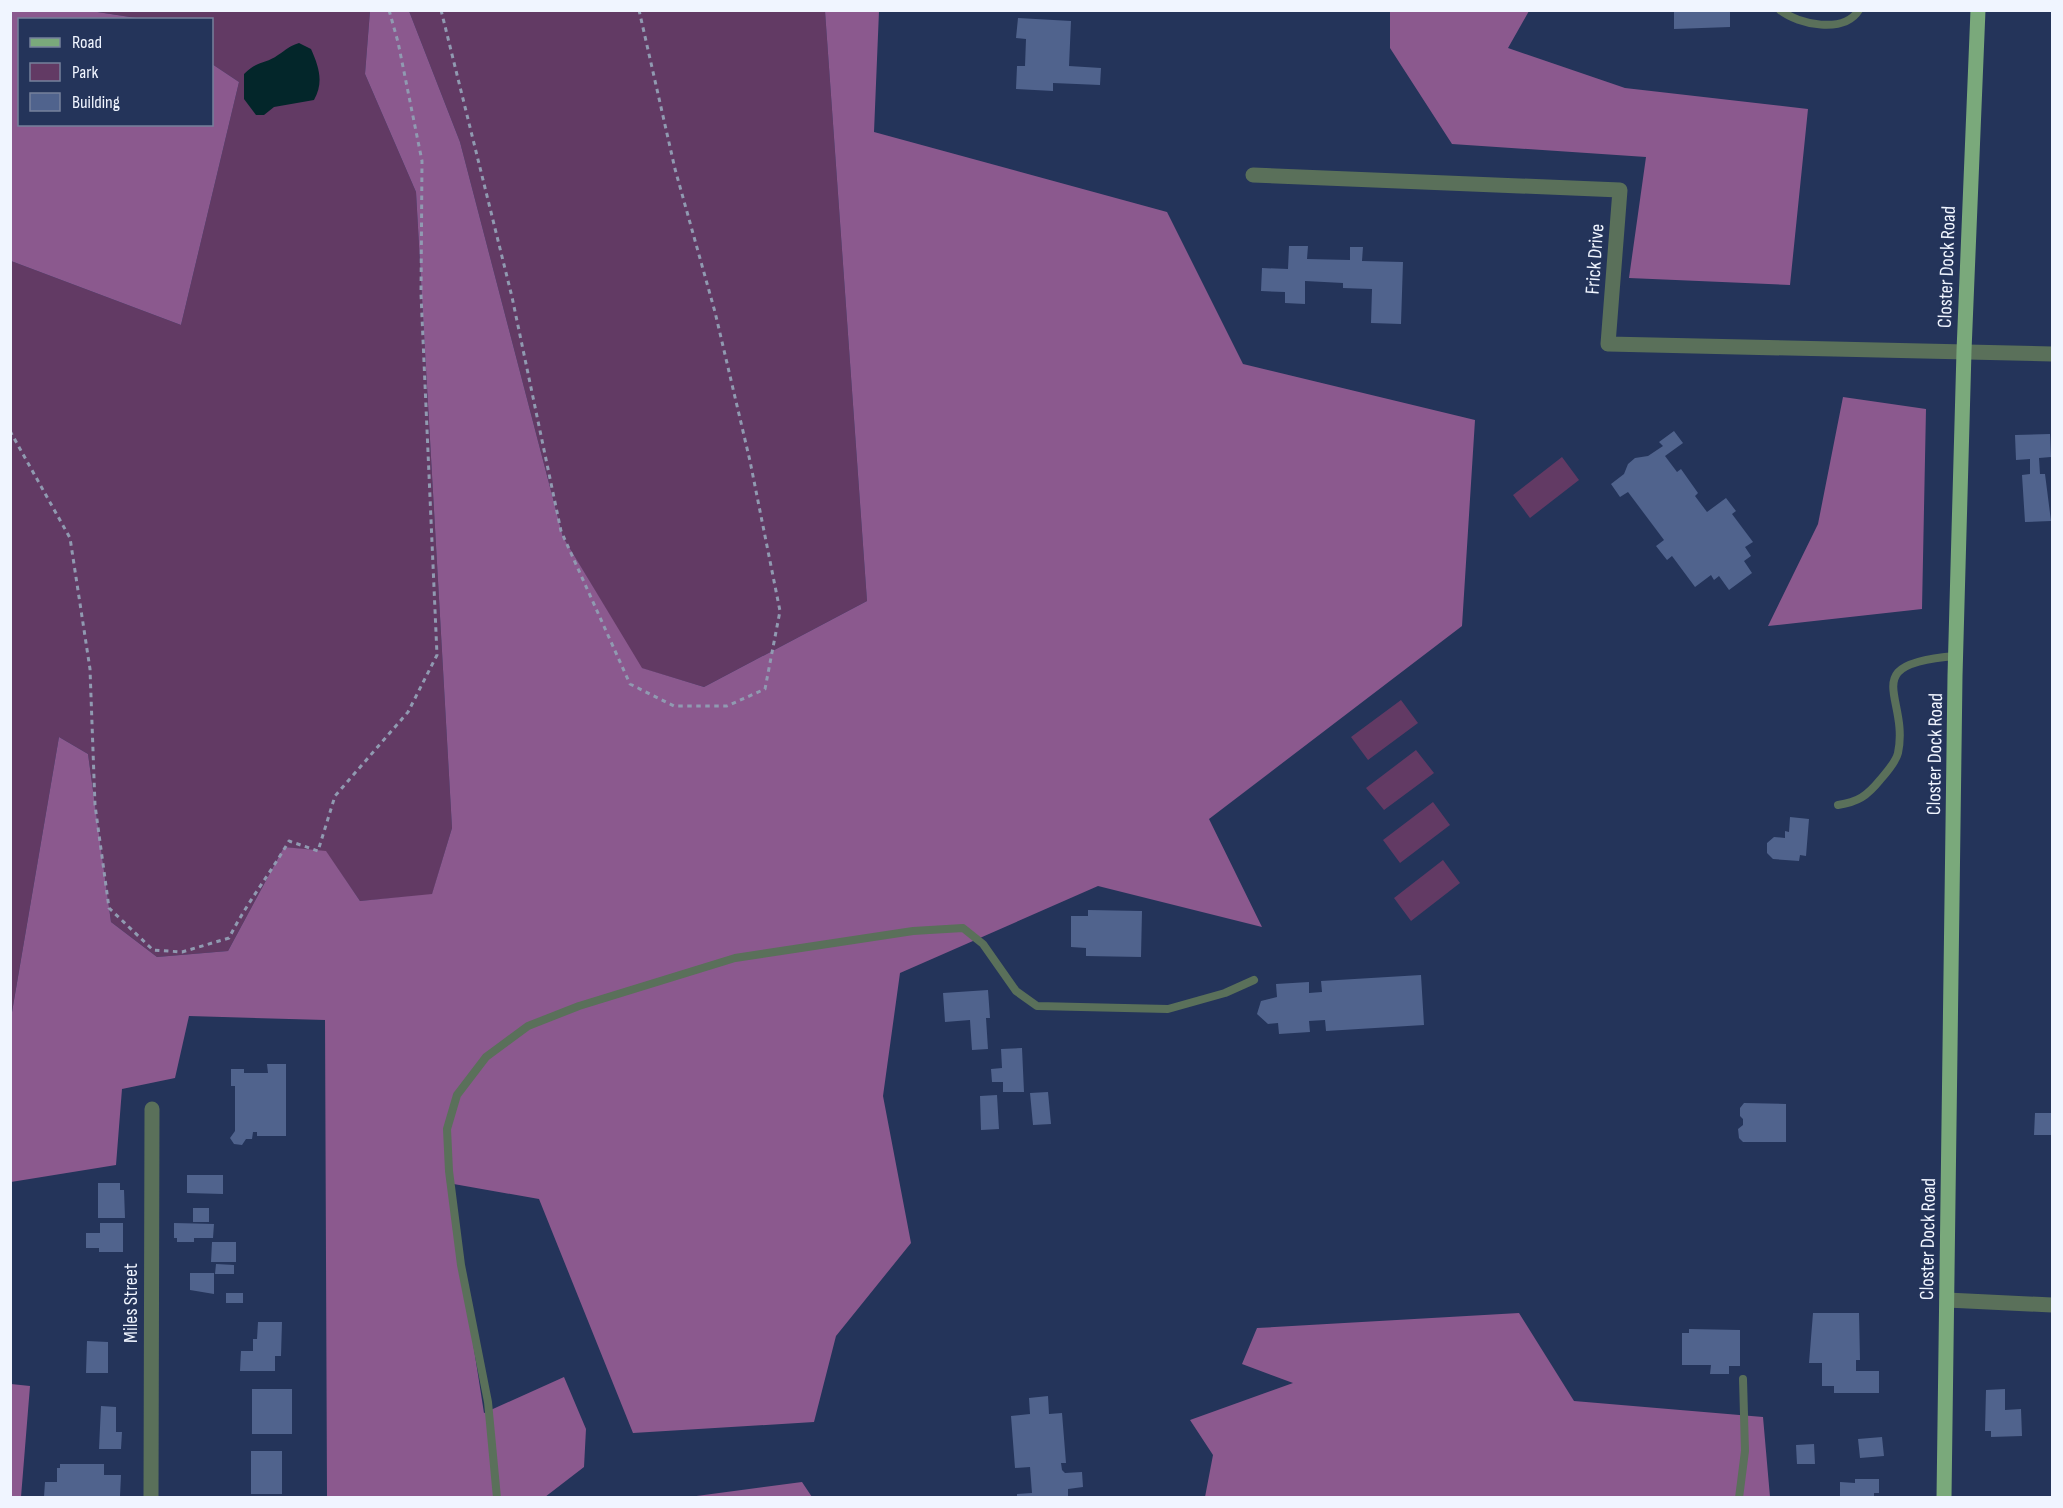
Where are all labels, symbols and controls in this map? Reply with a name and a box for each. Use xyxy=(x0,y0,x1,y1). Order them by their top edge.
legend xyxy=(18,18,213,126)
text: Road xyxy=(72,32,102,53)
text: Park xyxy=(72,62,98,83)
text: Building xyxy=(72,92,120,113)
street label: Closter Dock Road xyxy=(1933,206,1961,328)
street label: Frick Drive xyxy=(1581,223,1609,295)
street label: Closter Dock Road xyxy=(1922,693,1948,815)
street label: Closter Dock Road xyxy=(1915,1178,1941,1300)
street label: Miles Street xyxy=(119,1263,143,1343)

